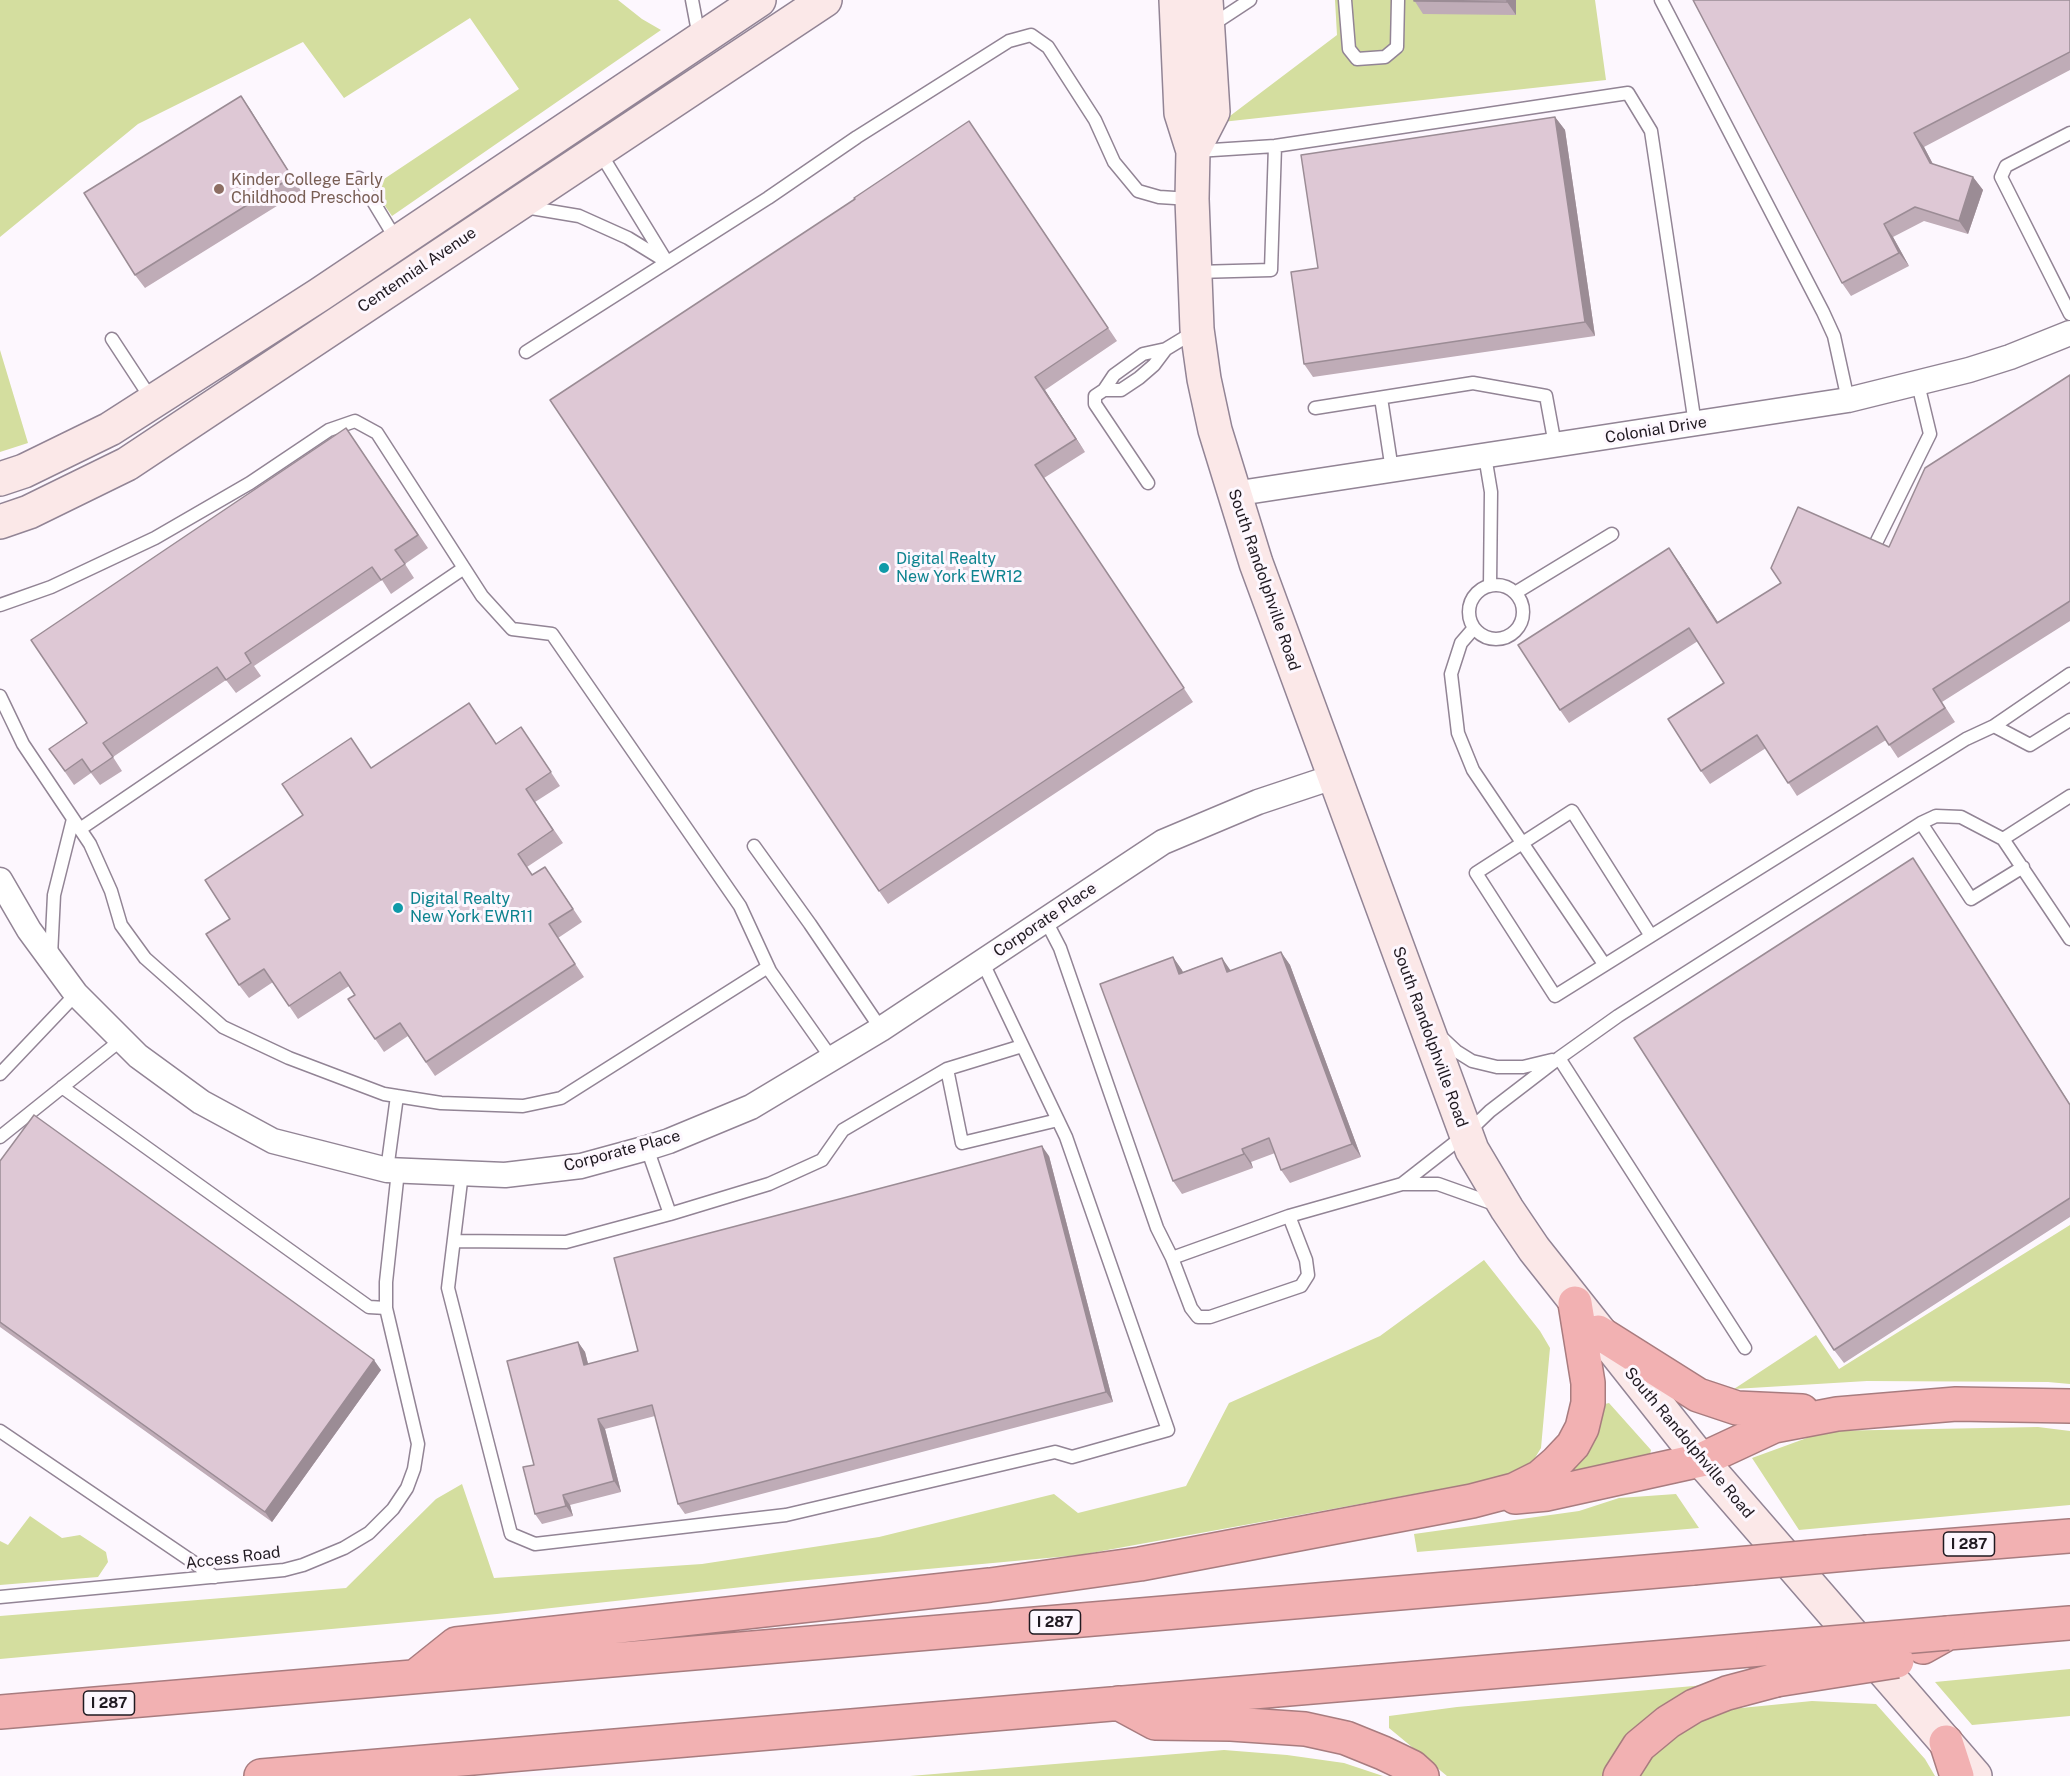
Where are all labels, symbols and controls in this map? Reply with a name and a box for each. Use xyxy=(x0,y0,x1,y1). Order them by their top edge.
place label: Kinder College Early Childhood Preschool xyxy=(231,170,384,208)
marker: Kinder College Early Childhood Preschool xyxy=(212,182,226,196)
street label: Centennial Avenue xyxy=(354,223,480,317)
street label: Colonial Drive xyxy=(1604,412,1708,448)
street label: South Randolphville Road xyxy=(1224,487,1304,673)
place label: Digital Realty New York EWR12 xyxy=(896,549,1022,587)
marker: Digital Realty New York EWR12 xyxy=(877,561,891,575)
street label: Corporate Place xyxy=(990,879,1100,961)
place label: Digital Realty New York EWR11 xyxy=(410,889,533,927)
marker: Digital Realty New York EWR11 xyxy=(391,901,405,915)
street label: South Randolphville Road xyxy=(1388,944,1472,1130)
street label: Corporate Place xyxy=(562,1126,682,1176)
street label: South Randolphville Road xyxy=(1620,1364,1758,1522)
road number: I 287 xyxy=(1944,1532,1994,1556)
street label: Access Road xyxy=(184,1543,282,1573)
road number: I 287 xyxy=(1030,1610,1080,1634)
road number: I 287 xyxy=(84,1691,134,1715)

